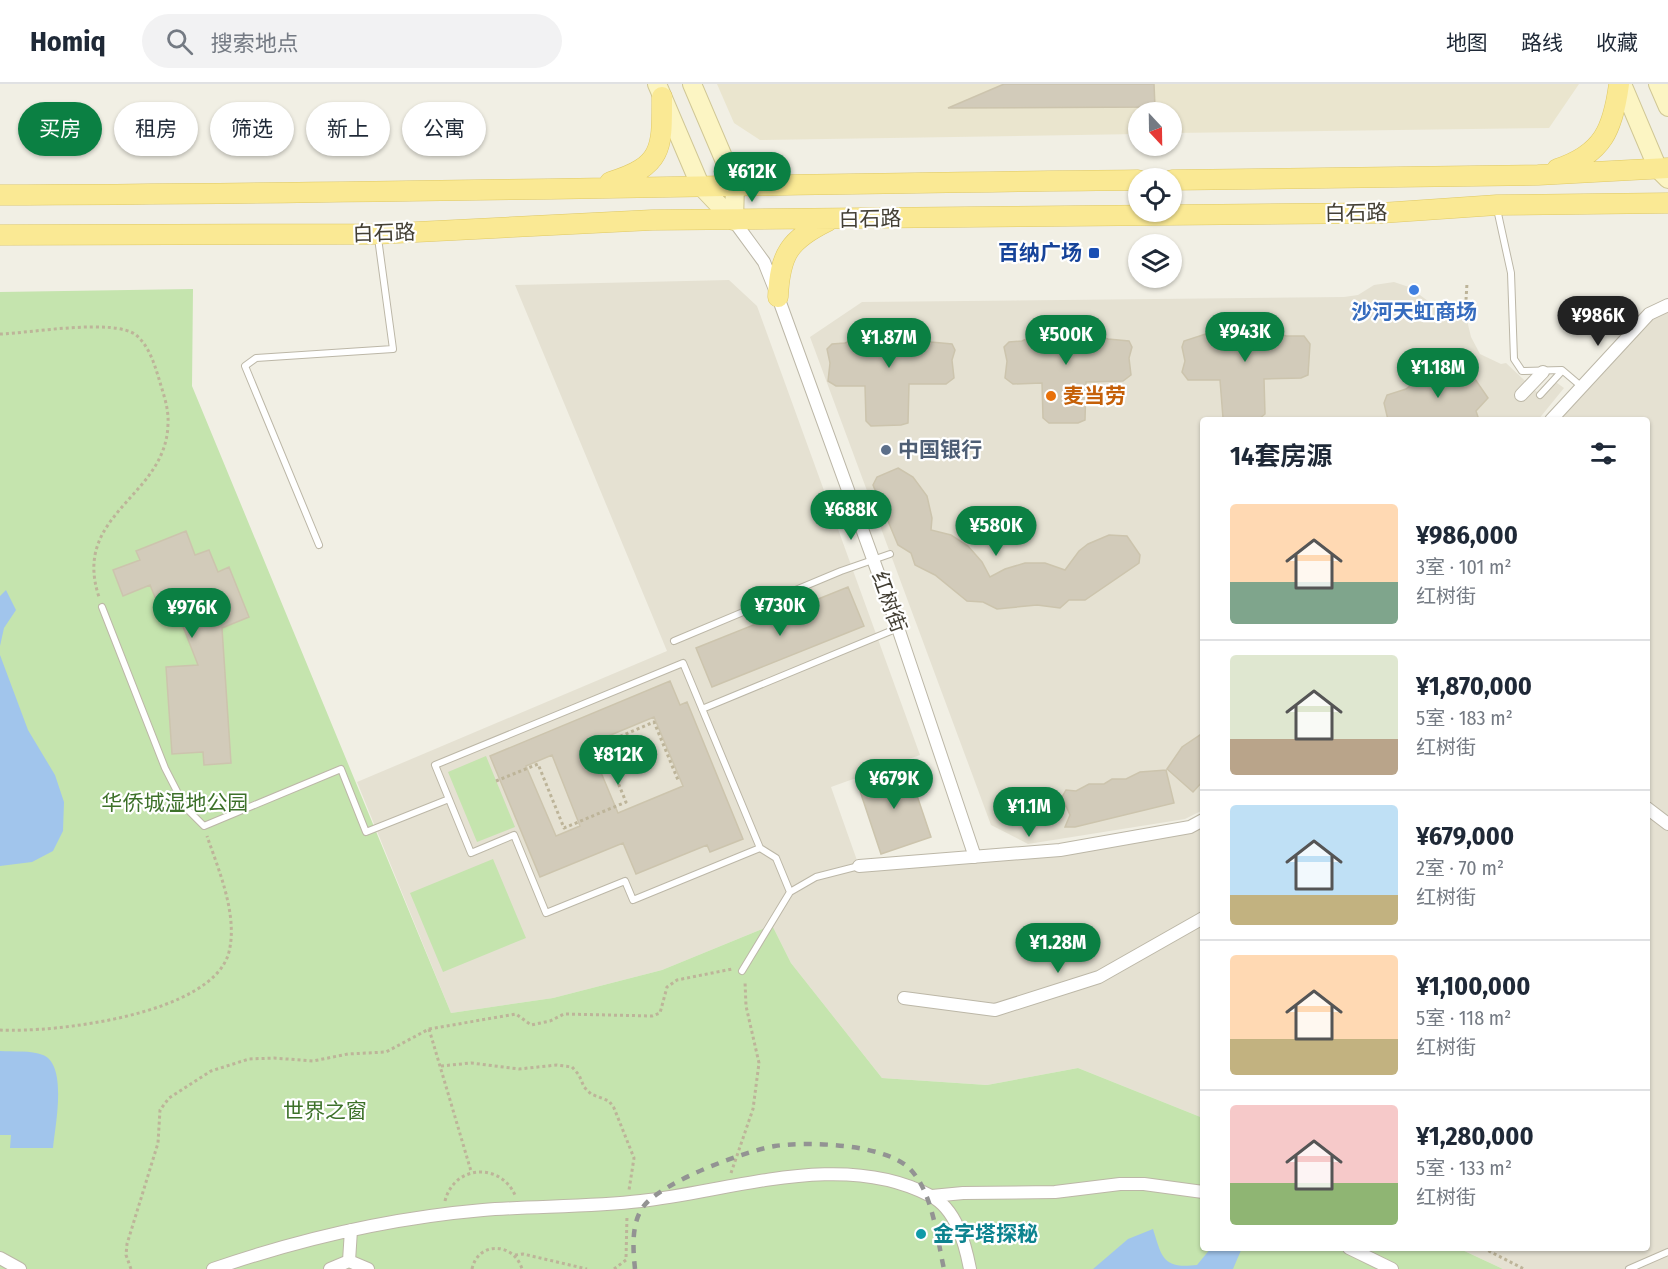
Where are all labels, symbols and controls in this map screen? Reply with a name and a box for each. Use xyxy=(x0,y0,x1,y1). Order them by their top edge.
search box xyxy=(142,14,562,68)
text: Homiq xyxy=(30,25,106,58)
icon: search xyxy=(163,25,196,58)
text: 搜索地点 xyxy=(211,30,299,57)
text: 地图 xyxy=(1446,30,1488,56)
text: 路线 xyxy=(1521,30,1563,56)
text: 收藏 xyxy=(1596,30,1638,56)
chip: 买房 xyxy=(18,102,102,156)
chip: 租房 xyxy=(114,102,198,156)
chip: 筛选 xyxy=(210,102,294,156)
chip: 新上 xyxy=(306,102,390,156)
chip: 公寓 xyxy=(402,102,486,156)
north arrow xyxy=(1128,102,1182,156)
map controls xyxy=(1128,102,1182,288)
pin: ¥612K xyxy=(710,152,794,203)
text: ¥612K xyxy=(728,159,776,183)
button: locate xyxy=(1128,168,1182,222)
street label: 白石路 xyxy=(1324,199,1388,227)
street label: 白石路 xyxy=(838,205,902,233)
street label: 白石路 xyxy=(352,219,416,247)
button: layers xyxy=(1128,234,1182,288)
place label: 百纳广场 xyxy=(998,240,1082,266)
marker: 百纳广场 xyxy=(1087,246,1101,260)
marker: 沙河天虹商场 xyxy=(1407,283,1421,297)
pin: ¥986K xyxy=(1556,296,1640,347)
place label: 沙河天虹商场 xyxy=(1351,299,1477,325)
text: ¥986K xyxy=(1571,303,1625,327)
pin: ¥943K xyxy=(1203,312,1287,363)
pin: ¥500K xyxy=(1024,315,1108,366)
pin: ¥1.87M xyxy=(840,318,938,369)
text: ¥943K xyxy=(1219,319,1271,343)
text: ¥500K xyxy=(1039,322,1093,346)
text: ¥1.87M xyxy=(861,325,917,349)
pin: ¥1.18M xyxy=(1389,348,1487,399)
text: ¥1.18M xyxy=(1411,355,1465,379)
place label: 麦当劳 xyxy=(1063,383,1126,409)
marker: 麦当劳 xyxy=(1044,389,1058,403)
place label: 中国银行 xyxy=(898,437,982,463)
icon: filters xyxy=(1587,437,1620,470)
text: 14套房源 xyxy=(1230,441,1332,472)
marker: 中国银行 xyxy=(879,443,893,457)
pin: ¥688K xyxy=(809,490,893,541)
text: ¥688K xyxy=(825,497,877,521)
pin: ¥580K xyxy=(954,506,1038,557)
text: ¥580K xyxy=(969,513,1023,537)
text: ¥986,000 xyxy=(1416,520,1518,551)
icon: home xyxy=(1278,528,1350,600)
text: 3室 · 101 m² xyxy=(1416,555,1511,579)
street label: 红树街 xyxy=(866,568,912,636)
text: 红树街 xyxy=(1416,584,1476,608)
pin: ¥730K xyxy=(738,586,822,637)
pin: ¥976K xyxy=(150,588,234,639)
text: ¥730K xyxy=(755,593,805,617)
text: ¥976K xyxy=(167,595,217,619)
text: ¥1,870,000 xyxy=(1416,671,1532,702)
icon: home xyxy=(1278,679,1350,751)
text: 5室 · 183 m² xyxy=(1416,706,1513,730)
pin: ¥812K xyxy=(576,735,660,786)
text: 红树街 xyxy=(1416,735,1476,759)
text: ¥812K xyxy=(593,742,643,766)
pin: ¥679K xyxy=(852,759,936,810)
text: ¥679K xyxy=(869,766,919,790)
pin: ¥1.1M xyxy=(987,787,1071,838)
park label: 华侨城湿地公园 xyxy=(102,790,249,816)
text: ¥1.1M xyxy=(1007,794,1051,818)
text: ¥679,000 xyxy=(1416,821,1514,852)
icon: home xyxy=(1278,829,1350,901)
text: 2室 · 70 m² xyxy=(1416,856,1504,880)
text: 红树街 xyxy=(1416,885,1476,909)
pin: ¥1.28M xyxy=(1009,923,1107,974)
text: ¥1.28M xyxy=(1030,930,1087,954)
text: ¥1,100,000 xyxy=(1416,971,1530,1002)
icon: home xyxy=(1278,979,1350,1051)
text: 5室 · 118 m² xyxy=(1416,1006,1511,1030)
text: 红树街 xyxy=(1416,1035,1476,1059)
park label: 世界之窗 xyxy=(283,1098,367,1124)
text: ¥1,280,000 xyxy=(1416,1121,1534,1152)
icon: home xyxy=(1278,1129,1350,1201)
text: 5室 · 133 m² xyxy=(1416,1156,1512,1180)
text: 红树街 xyxy=(1416,1185,1476,1209)
place label: 金字塔探秘 xyxy=(933,1221,1038,1247)
marker: 金字塔探秘 xyxy=(914,1227,928,1241)

